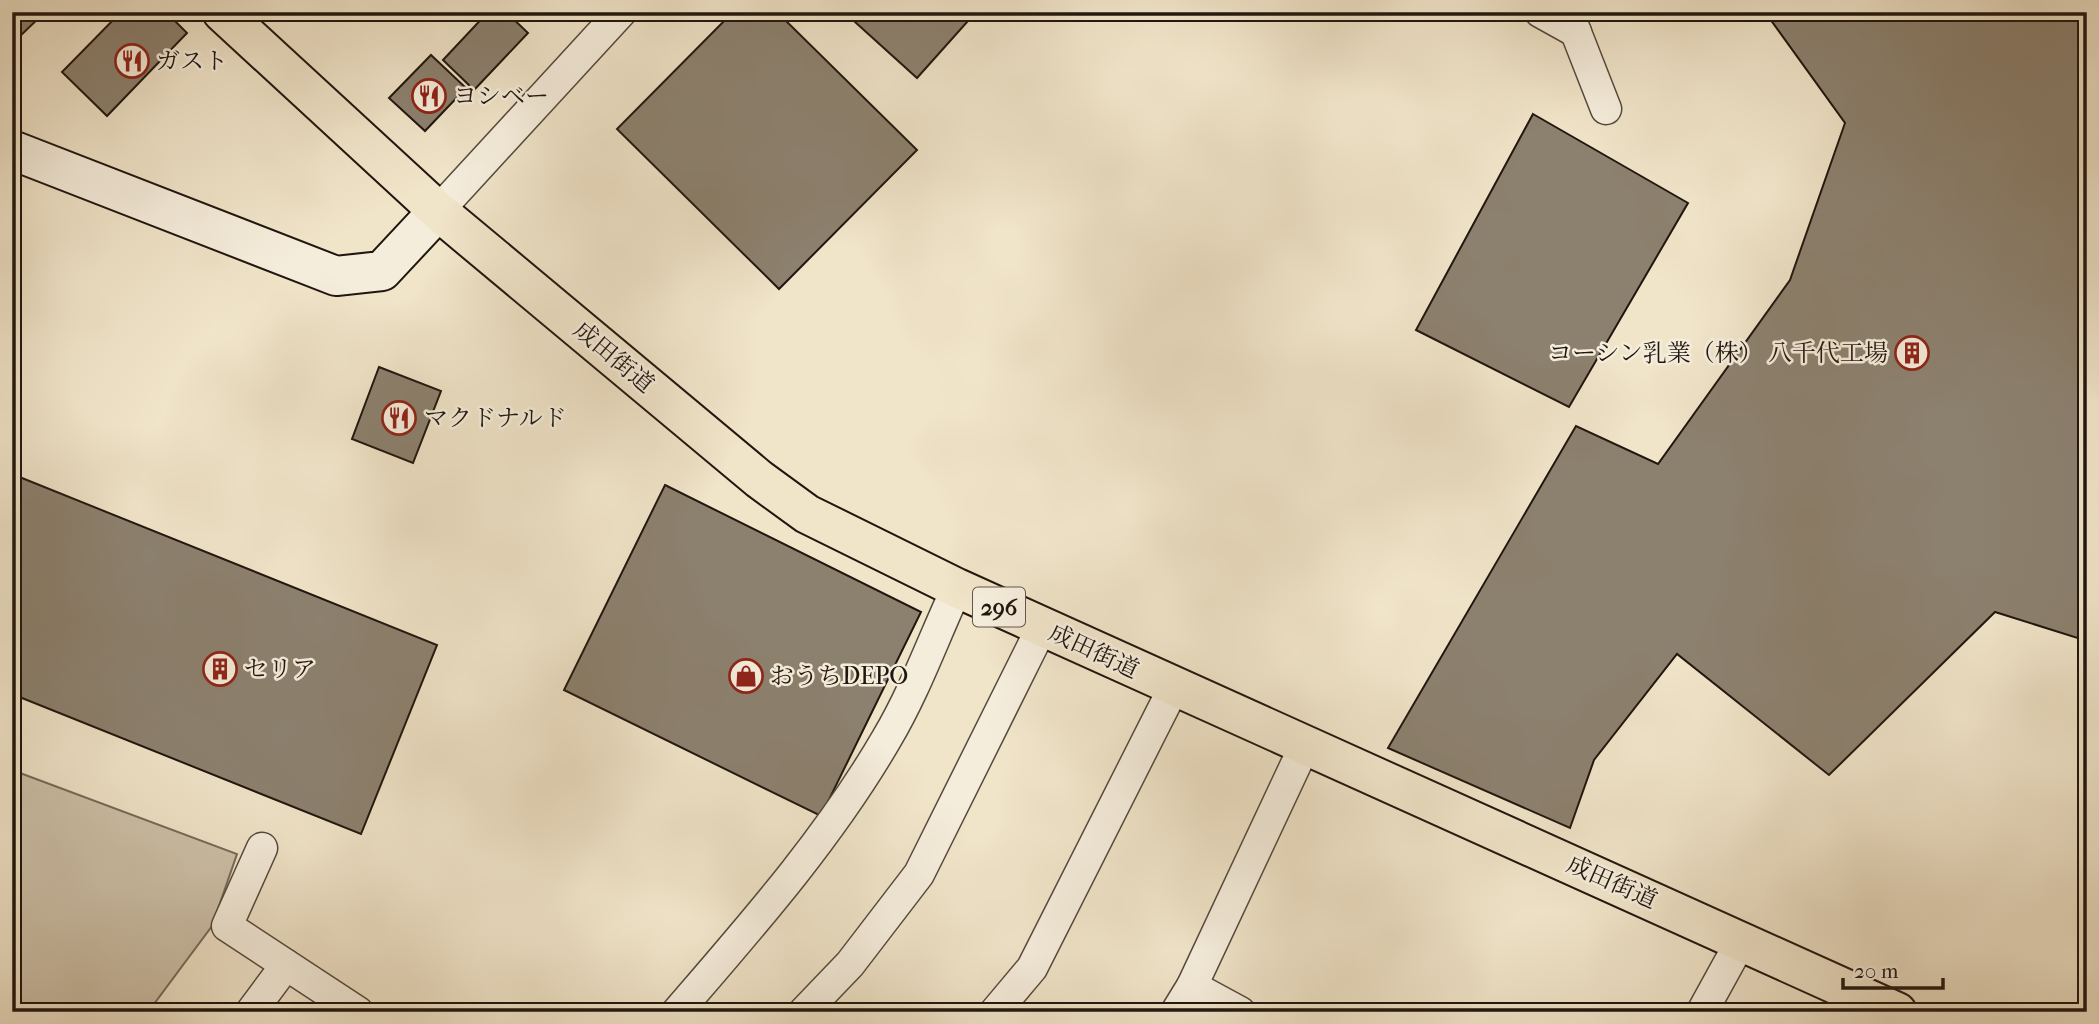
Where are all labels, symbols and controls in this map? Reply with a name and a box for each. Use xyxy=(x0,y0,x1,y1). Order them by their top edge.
restaurant icon: ガスト xyxy=(113,42,151,80)
place label: ガスト xyxy=(156,47,228,75)
restaurant icon: ヨシベー xyxy=(410,77,448,115)
place label: ヨシベー xyxy=(453,82,549,110)
street label: 成田街道 xyxy=(568,315,660,399)
building icon: コーシン乳業（株） 八千代工場 xyxy=(1893,334,1931,372)
place label: コーシン乳業（株） 八千代工場 xyxy=(1548,339,1888,367)
restaurant icon: マクドナルド xyxy=(380,399,418,437)
place label: マクドナルド xyxy=(424,404,567,432)
road number: 296 xyxy=(973,587,1025,626)
street label: 成田街道 xyxy=(1045,618,1143,684)
building icon: セリア xyxy=(201,650,239,688)
place label: セリア xyxy=(244,655,316,683)
shop icon: おうちDEPO xyxy=(727,657,765,695)
place label: おうちDEPO xyxy=(770,662,908,690)
street label: 成田街道 xyxy=(1562,850,1662,914)
scale bar xyxy=(1843,947,1943,991)
text: 20 m xyxy=(1854,959,1899,983)

